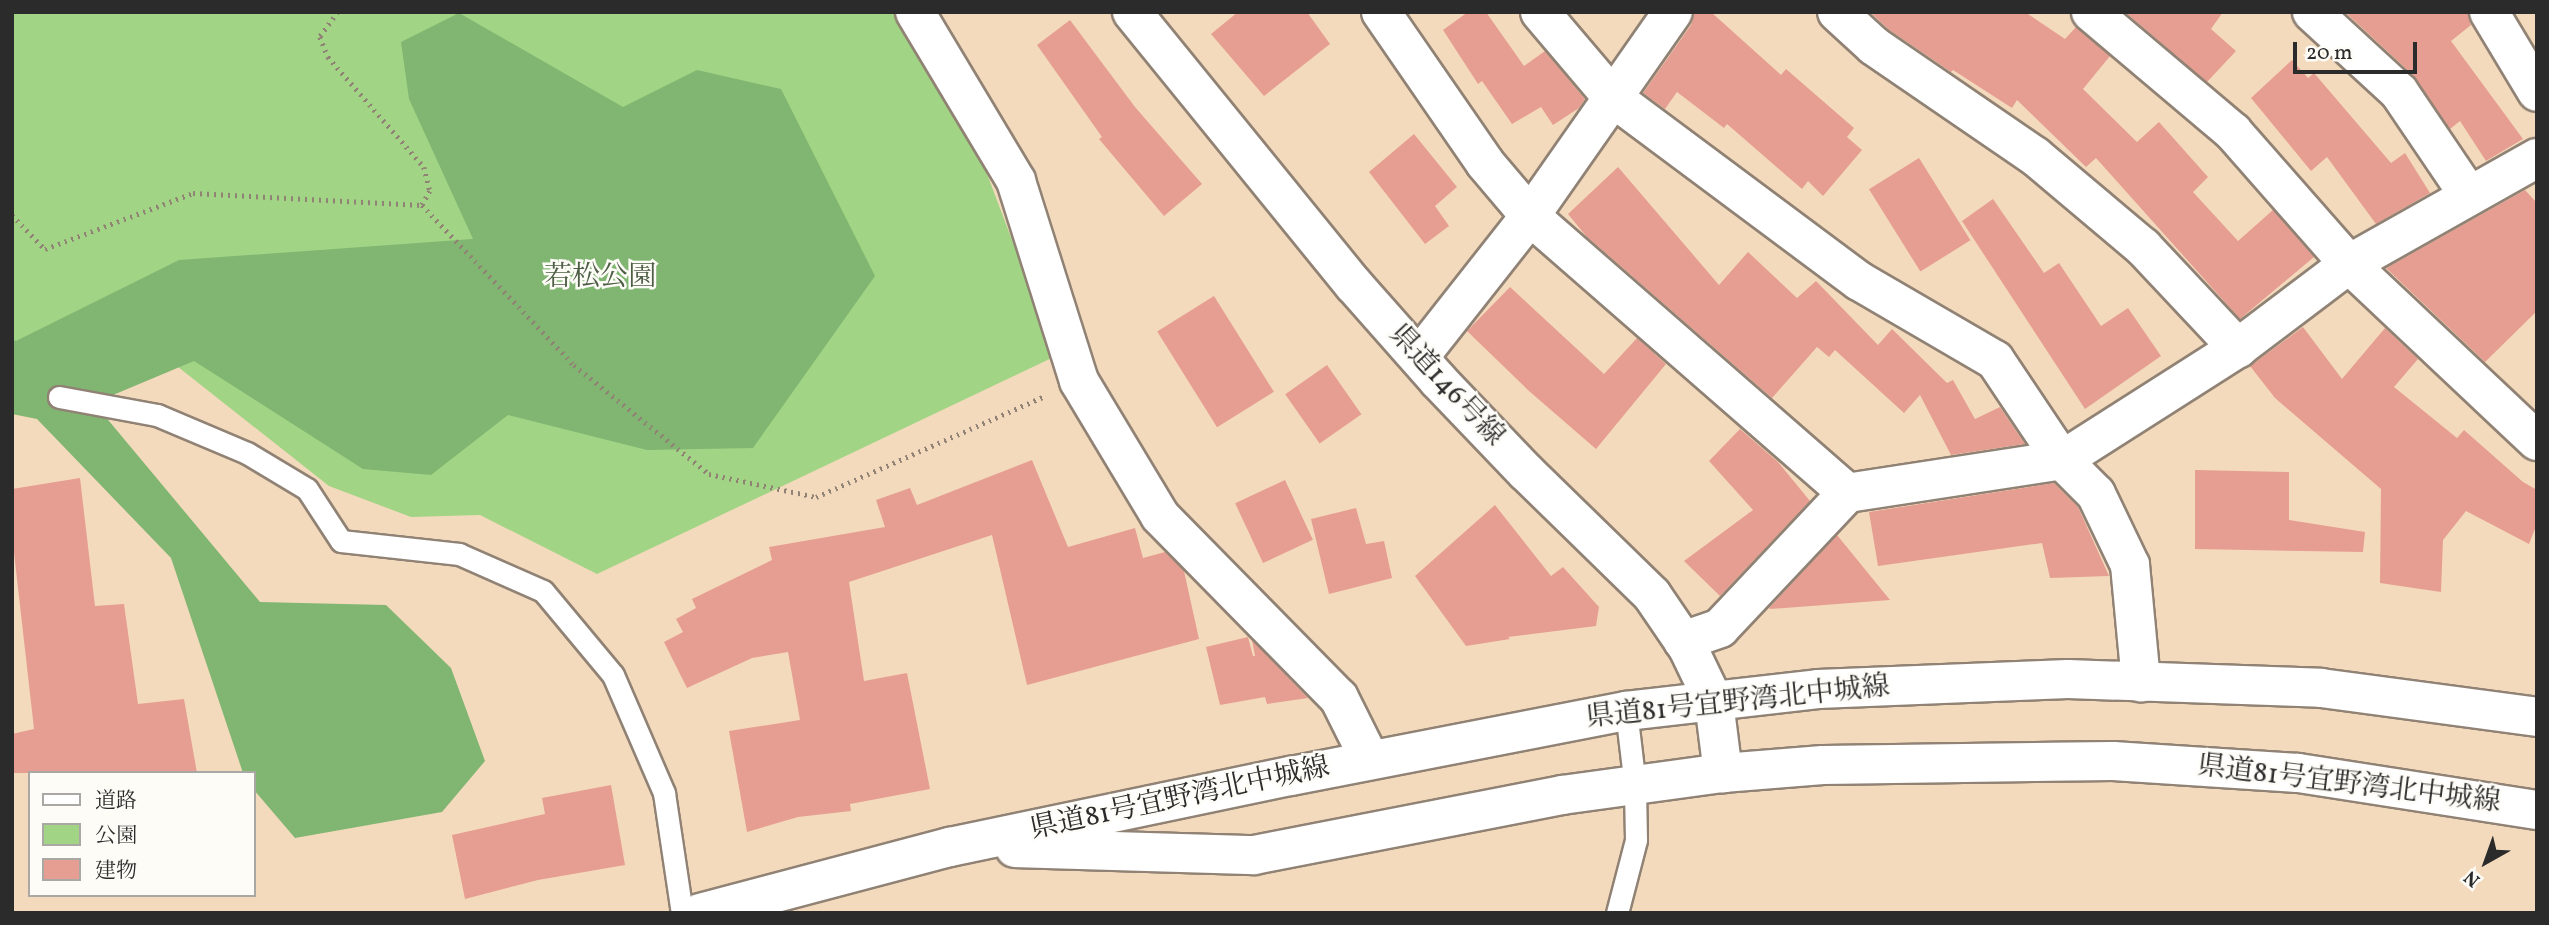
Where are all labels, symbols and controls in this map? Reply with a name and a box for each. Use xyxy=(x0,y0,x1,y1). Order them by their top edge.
scale bar xyxy=(2297,28,2421,72)
text: 20 m xyxy=(2306,39,2352,68)
park label: 若松公園 xyxy=(544,261,656,295)
street label: 県道146号線 xyxy=(1381,318,1511,454)
street label: 県道81号宜野湾北中城線 xyxy=(1585,670,1891,736)
street label: 県道81号宜野湾北中城線 xyxy=(2196,750,2502,820)
street label: 県道81号宜野湾北中城線 xyxy=(1027,751,1333,847)
legend xyxy=(28,771,256,897)
text: 道路 xyxy=(95,787,137,816)
text: 公園 xyxy=(95,822,137,851)
north arrow xyxy=(2451,827,2521,897)
text: 建物 xyxy=(95,857,137,886)
text: N xyxy=(2459,864,2486,892)

